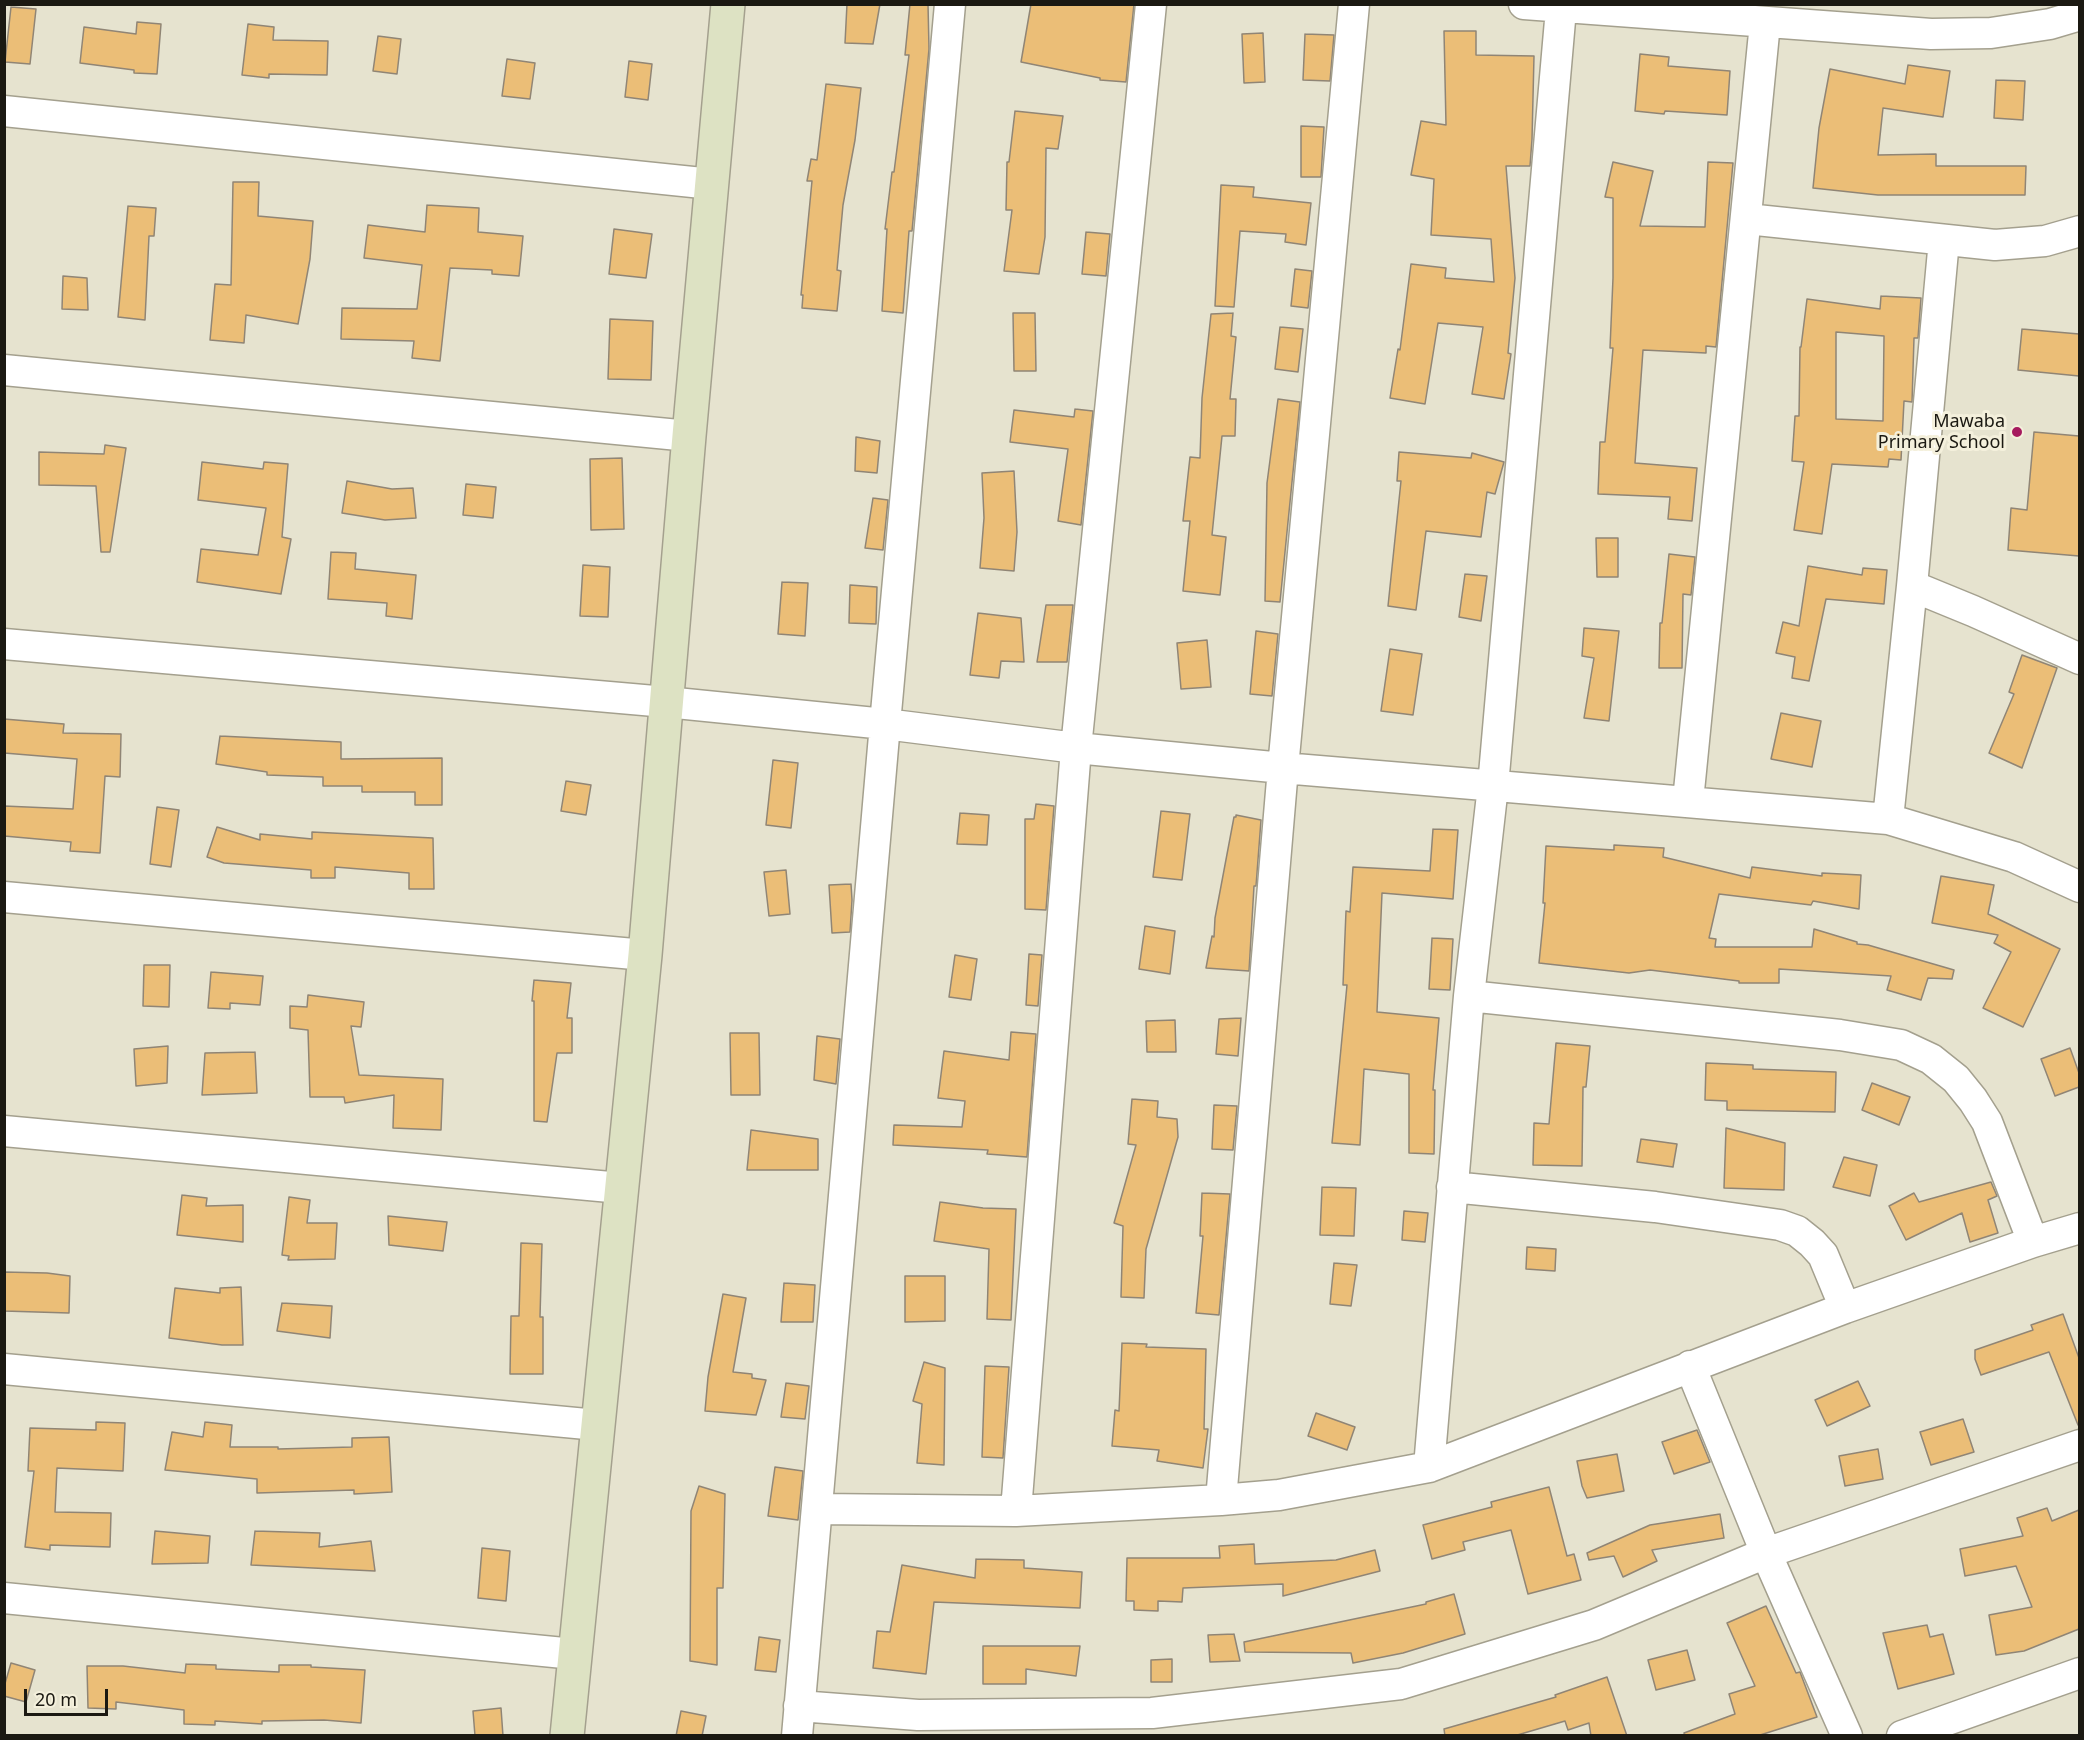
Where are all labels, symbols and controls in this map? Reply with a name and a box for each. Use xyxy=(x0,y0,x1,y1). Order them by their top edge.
place label: Mawaba Primary School xyxy=(1878,411,2005,454)
marker: Mawaba Primary School xyxy=(2010,425,2024,439)
scale bar xyxy=(27,1677,111,1715)
text: 20 m xyxy=(35,1687,77,1711)

